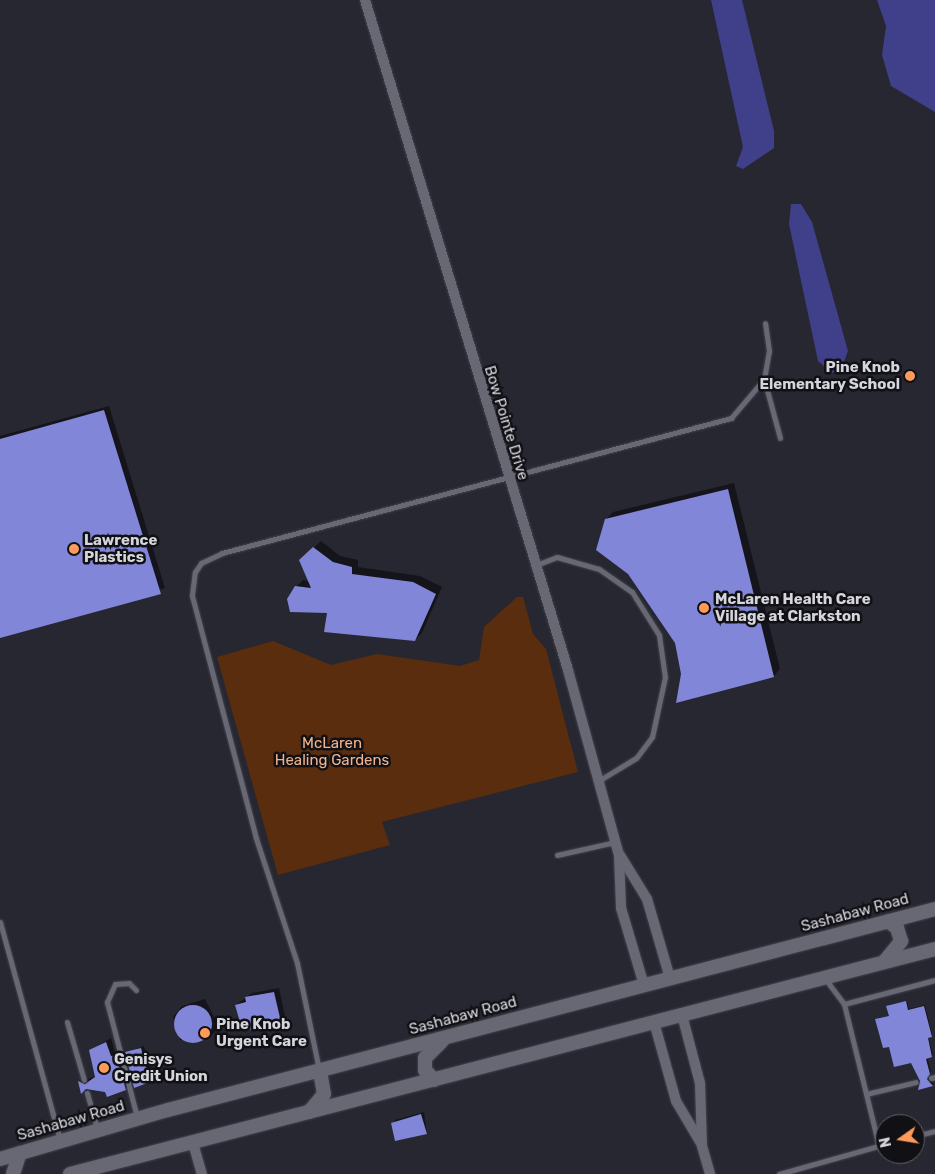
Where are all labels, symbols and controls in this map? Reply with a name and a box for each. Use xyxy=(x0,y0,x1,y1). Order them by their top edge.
place label: Pine Knob Elementary School xyxy=(759,358,900,393)
street label: Bow Pointe Drive xyxy=(480,364,532,482)
marker: Pine Knob Elementary School xyxy=(904,370,916,382)
place label: Lawrence Plastics xyxy=(84,531,157,566)
marker: Lawrence Plastics xyxy=(68,543,80,555)
place label: McLaren Health Care Village at Clarkston xyxy=(715,590,871,625)
marker: McLaren Health Care Village at Clarkston xyxy=(697,601,711,615)
park label: McLaren Healing Gardens xyxy=(275,734,389,769)
street label: Sashabaw Road xyxy=(799,890,911,936)
street label: Sashabaw Road xyxy=(407,993,519,1039)
place label: Pine Knob Urgent Care xyxy=(216,1015,307,1050)
marker: Pine Knob Urgent Care xyxy=(198,1026,212,1040)
place label: Genisys Credit Union xyxy=(114,1050,208,1085)
marker: Genisys Credit Union xyxy=(98,1062,110,1074)
street label: Sashabaw Road xyxy=(15,1097,127,1145)
north arrow xyxy=(875,1114,925,1164)
text: N xyxy=(876,1135,895,1149)

